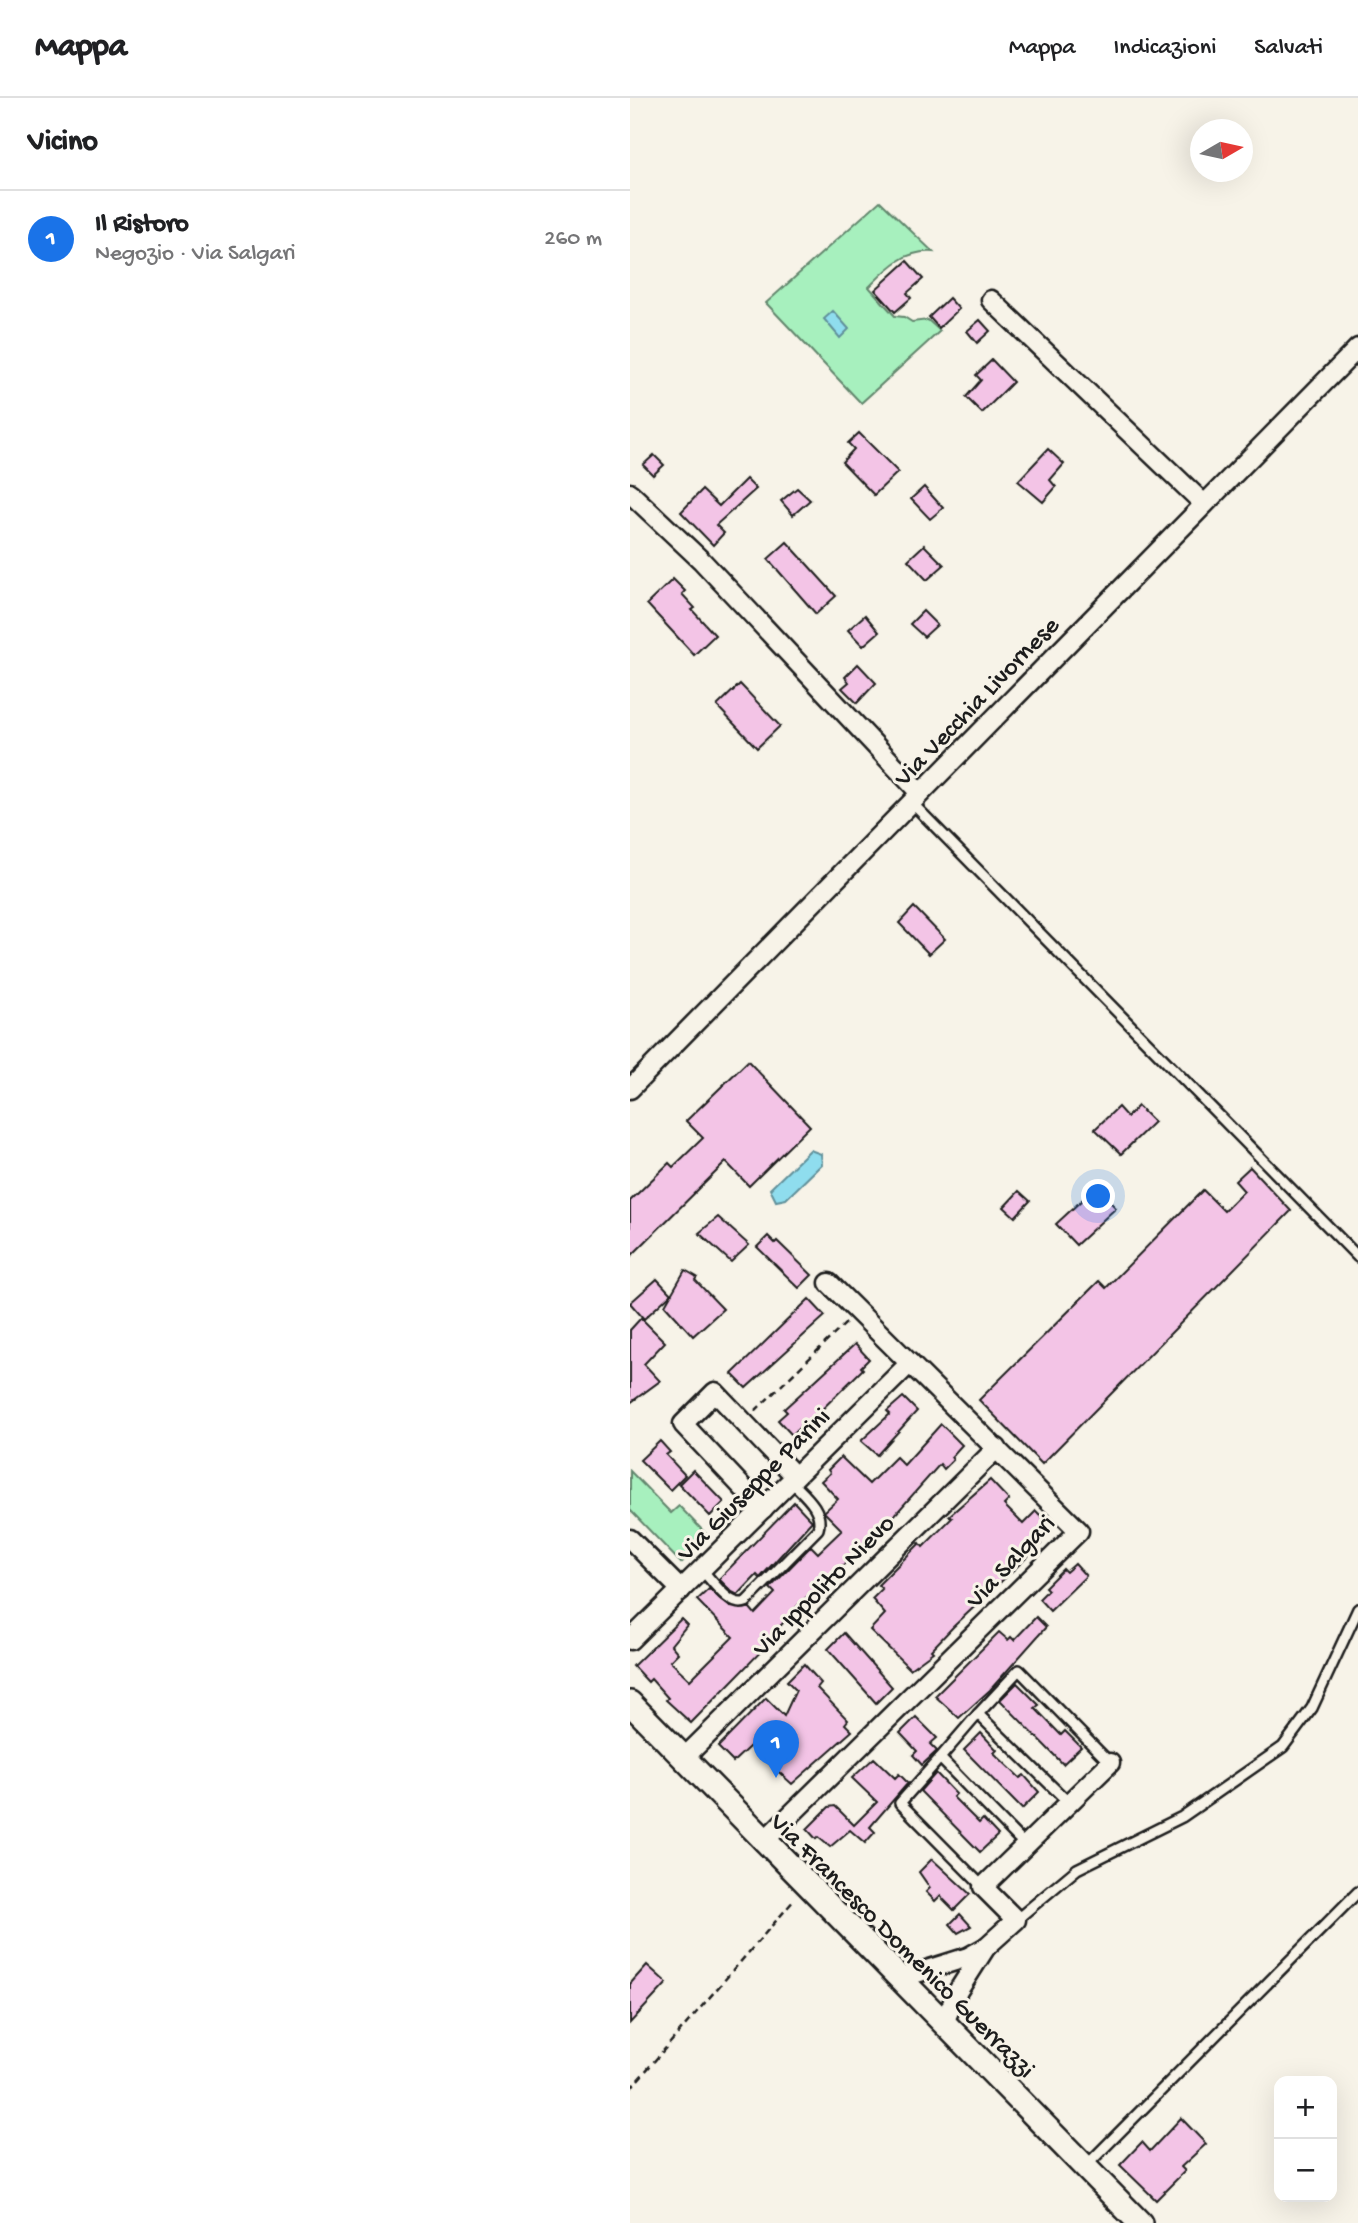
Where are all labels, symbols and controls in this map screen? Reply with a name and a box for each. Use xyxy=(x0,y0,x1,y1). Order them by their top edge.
text: Mappa xyxy=(35,29,127,67)
text: Mappa xyxy=(1009,34,1076,63)
text: Indicazioni xyxy=(1114,34,1216,63)
text: Salvati xyxy=(1254,34,1323,63)
north arrow xyxy=(1190,119,1253,182)
text: Vicino xyxy=(28,126,98,161)
text: Il Ristoro xyxy=(95,210,189,241)
text: 1 xyxy=(46,226,56,253)
text: 260 m xyxy=(544,226,602,253)
text: Negozio · Via Salgari xyxy=(95,241,296,268)
street label: Via Vecchia Livornese xyxy=(888,611,1068,795)
your location xyxy=(1081,1179,1115,1213)
street label: Via Giuseppe Parini xyxy=(671,1403,839,1570)
street label: Via Ippolito Nievo xyxy=(747,1510,903,1666)
street label: Via Salgari xyxy=(960,1510,1064,1617)
pin: 1 xyxy=(753,1720,799,1778)
street label: Via Francesco Domenico Guerrazzi xyxy=(761,1807,1040,2086)
map controls xyxy=(1274,2076,1337,2202)
button: + xyxy=(1274,2076,1337,2139)
button: − xyxy=(1274,2139,1337,2202)

